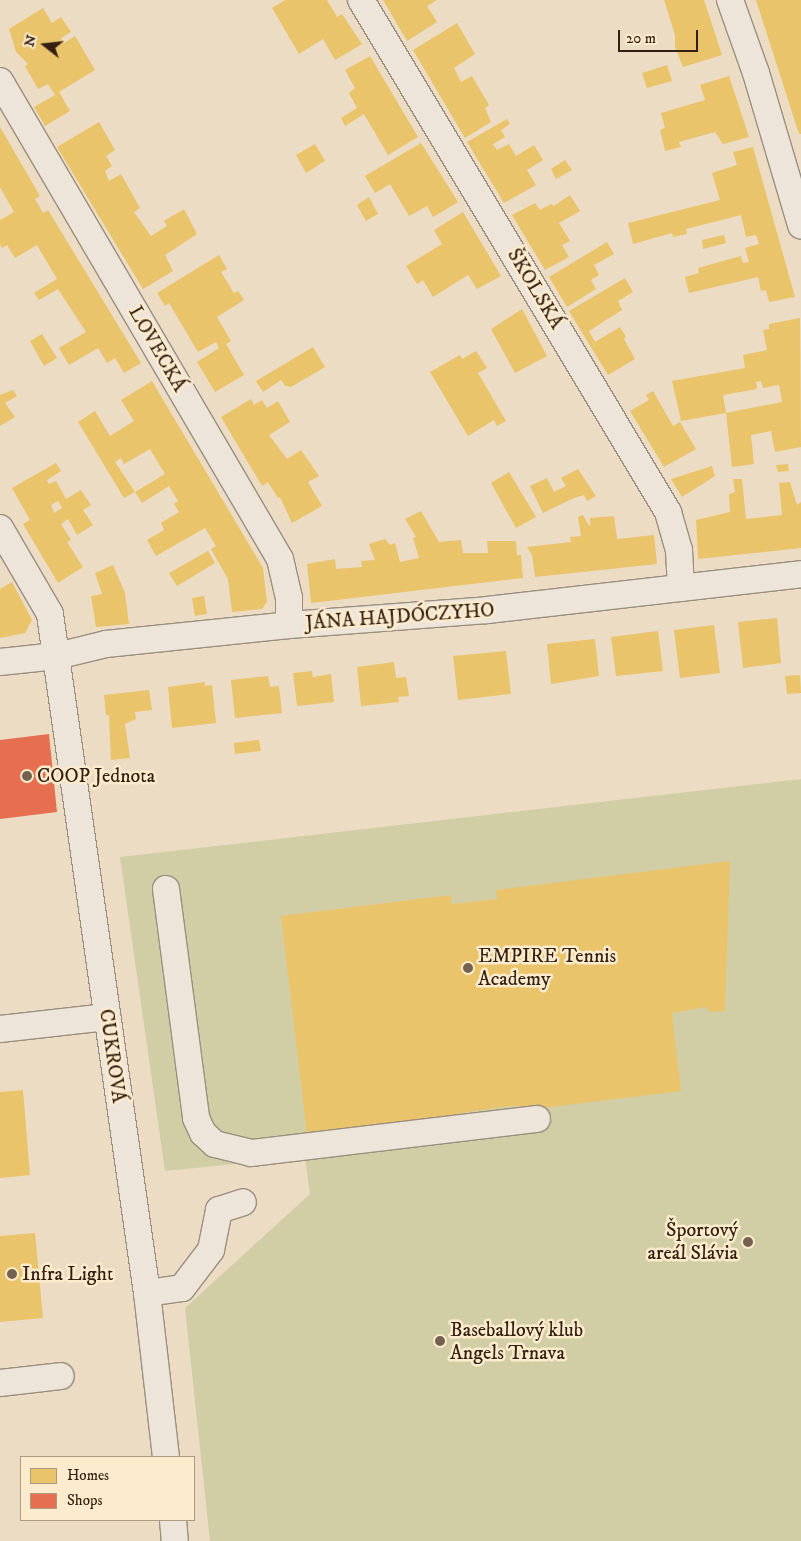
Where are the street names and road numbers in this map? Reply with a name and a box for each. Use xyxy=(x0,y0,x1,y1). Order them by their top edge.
street label: ŠKOLSKÁ xyxy=(502,244,568,334)
street label: LOVECKÁ xyxy=(123,302,191,396)
street label: JÁNA HAJDÓCZYHO xyxy=(305,598,495,636)
street label: CUKROVÁ xyxy=(94,1008,130,1104)

